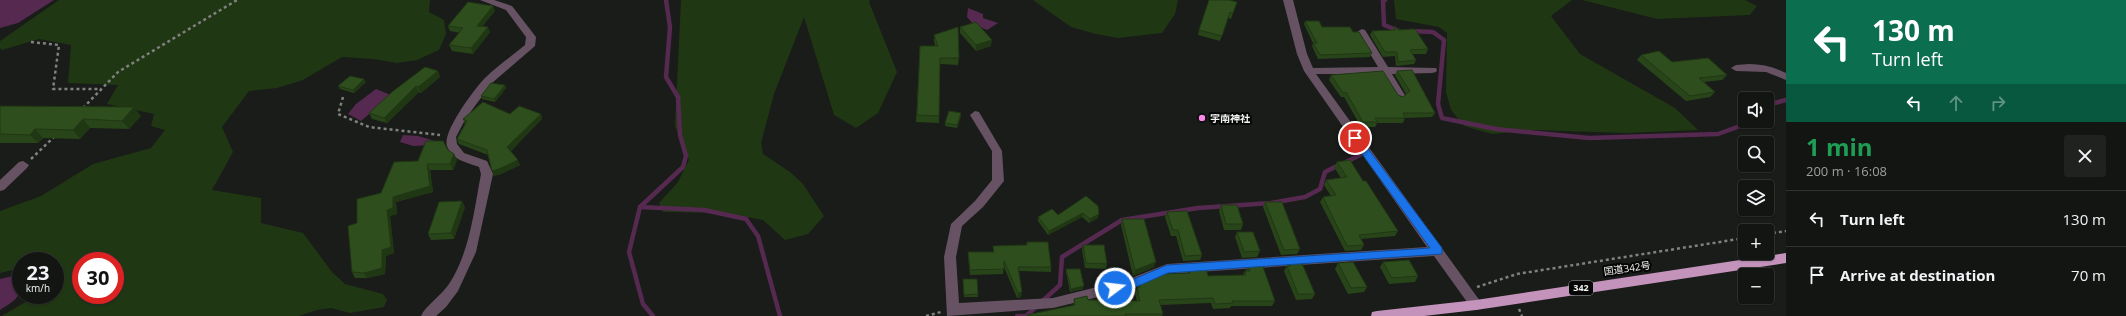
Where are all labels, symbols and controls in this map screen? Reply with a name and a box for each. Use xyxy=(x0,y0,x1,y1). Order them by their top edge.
text: 130 m xyxy=(1872,11,1955,49)
icon: left xyxy=(1806,16,1858,68)
text: Turn left xyxy=(1872,47,1943,71)
map controls xyxy=(1738,92,1774,304)
button: sound xyxy=(1738,92,1774,128)
icon: left xyxy=(1903,92,1925,114)
icon: ahead xyxy=(1945,92,1967,114)
icon: right xyxy=(1987,92,2009,114)
place label: 宇南神社 xyxy=(1210,111,1251,125)
marker: 宇南神社 xyxy=(1197,113,1207,123)
pin xyxy=(1338,121,1372,155)
icon: arrive xyxy=(1344,127,1366,149)
text: 1 min xyxy=(1806,130,1873,163)
button: close xyxy=(2064,135,2106,177)
button: search xyxy=(1738,136,1774,172)
text: 200 m · 16:08 xyxy=(1806,162,1887,180)
button: layers xyxy=(1738,180,1774,216)
icon: left xyxy=(1806,208,1828,230)
text: Turn left xyxy=(1840,209,1905,229)
text: 130 m xyxy=(2062,209,2106,229)
button: + xyxy=(1738,224,1774,260)
speed limit sign: 30 xyxy=(72,252,124,304)
street label: 国道342号 xyxy=(1603,258,1651,278)
text: 23 xyxy=(27,259,49,286)
icon: arrive xyxy=(1806,264,1828,286)
text: Arrive at destination xyxy=(1840,265,1995,285)
text: 70 m xyxy=(2071,265,2106,285)
position arrow xyxy=(1094,267,1136,309)
button: − xyxy=(1738,268,1774,304)
text: km/h xyxy=(26,281,50,295)
road number: 342 xyxy=(1569,281,1593,295)

